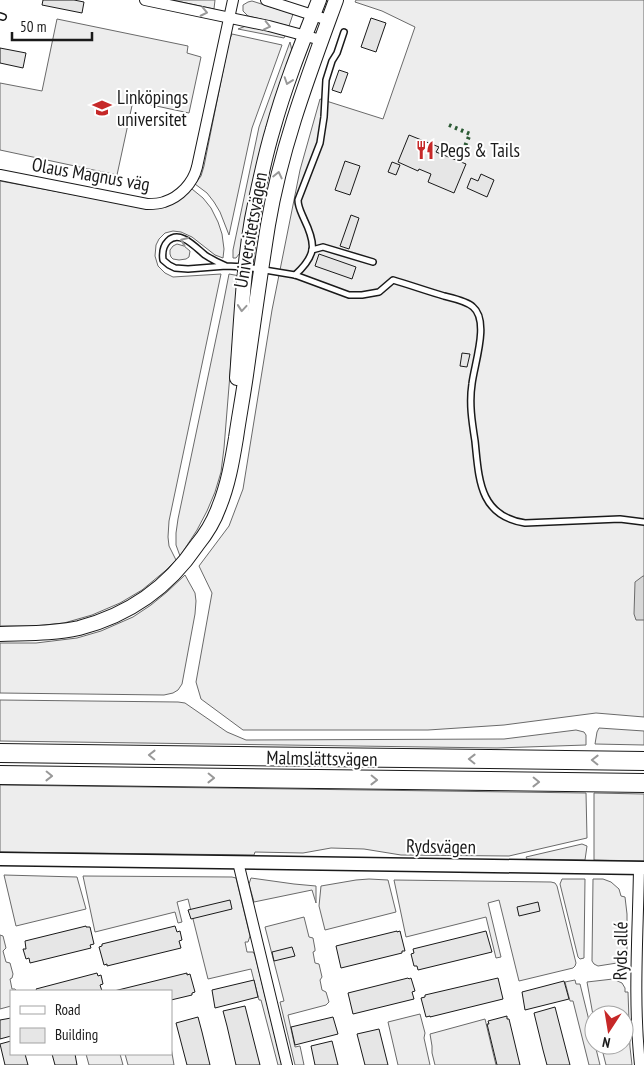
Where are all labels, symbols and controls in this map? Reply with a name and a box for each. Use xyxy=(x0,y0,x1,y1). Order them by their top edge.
one-way arrow xyxy=(200,6,209,17)
scale bar xyxy=(12,10,92,42)
text: 50 m xyxy=(20,17,46,36)
one-way arrow xyxy=(262,20,271,30)
one-way arrow xyxy=(284,76,294,85)
place label: Linköpings universitet xyxy=(117,85,188,131)
school or university icon: Linköpings universitet xyxy=(91,97,113,119)
place label: Pegs & Tails xyxy=(440,138,520,162)
restaurant icon: Pegs & Tails xyxy=(414,139,436,161)
street label: Olaus Magnus väg xyxy=(30,152,152,196)
street label: Universitetsvägen xyxy=(228,170,272,290)
one-way arrow xyxy=(273,171,283,179)
one-way arrow xyxy=(181,237,189,247)
one-way arrow xyxy=(237,305,248,313)
street label: Malmslättsvägen xyxy=(266,745,378,771)
one-way arrow xyxy=(147,750,155,760)
one-way arrow xyxy=(467,753,475,764)
one-way arrow xyxy=(591,755,599,765)
one-way arrow xyxy=(45,770,53,781)
one-way arrow xyxy=(208,773,215,783)
one-way arrow xyxy=(370,775,378,785)
one-way arrow xyxy=(532,777,540,787)
street label: Rydsvägen xyxy=(406,833,476,859)
street label: Ryds allé xyxy=(607,921,633,981)
legend xyxy=(10,990,172,1055)
text: Road xyxy=(55,1000,81,1019)
north arrow xyxy=(584,1005,634,1055)
text: Building xyxy=(55,1025,98,1044)
text: N xyxy=(601,1033,612,1052)

